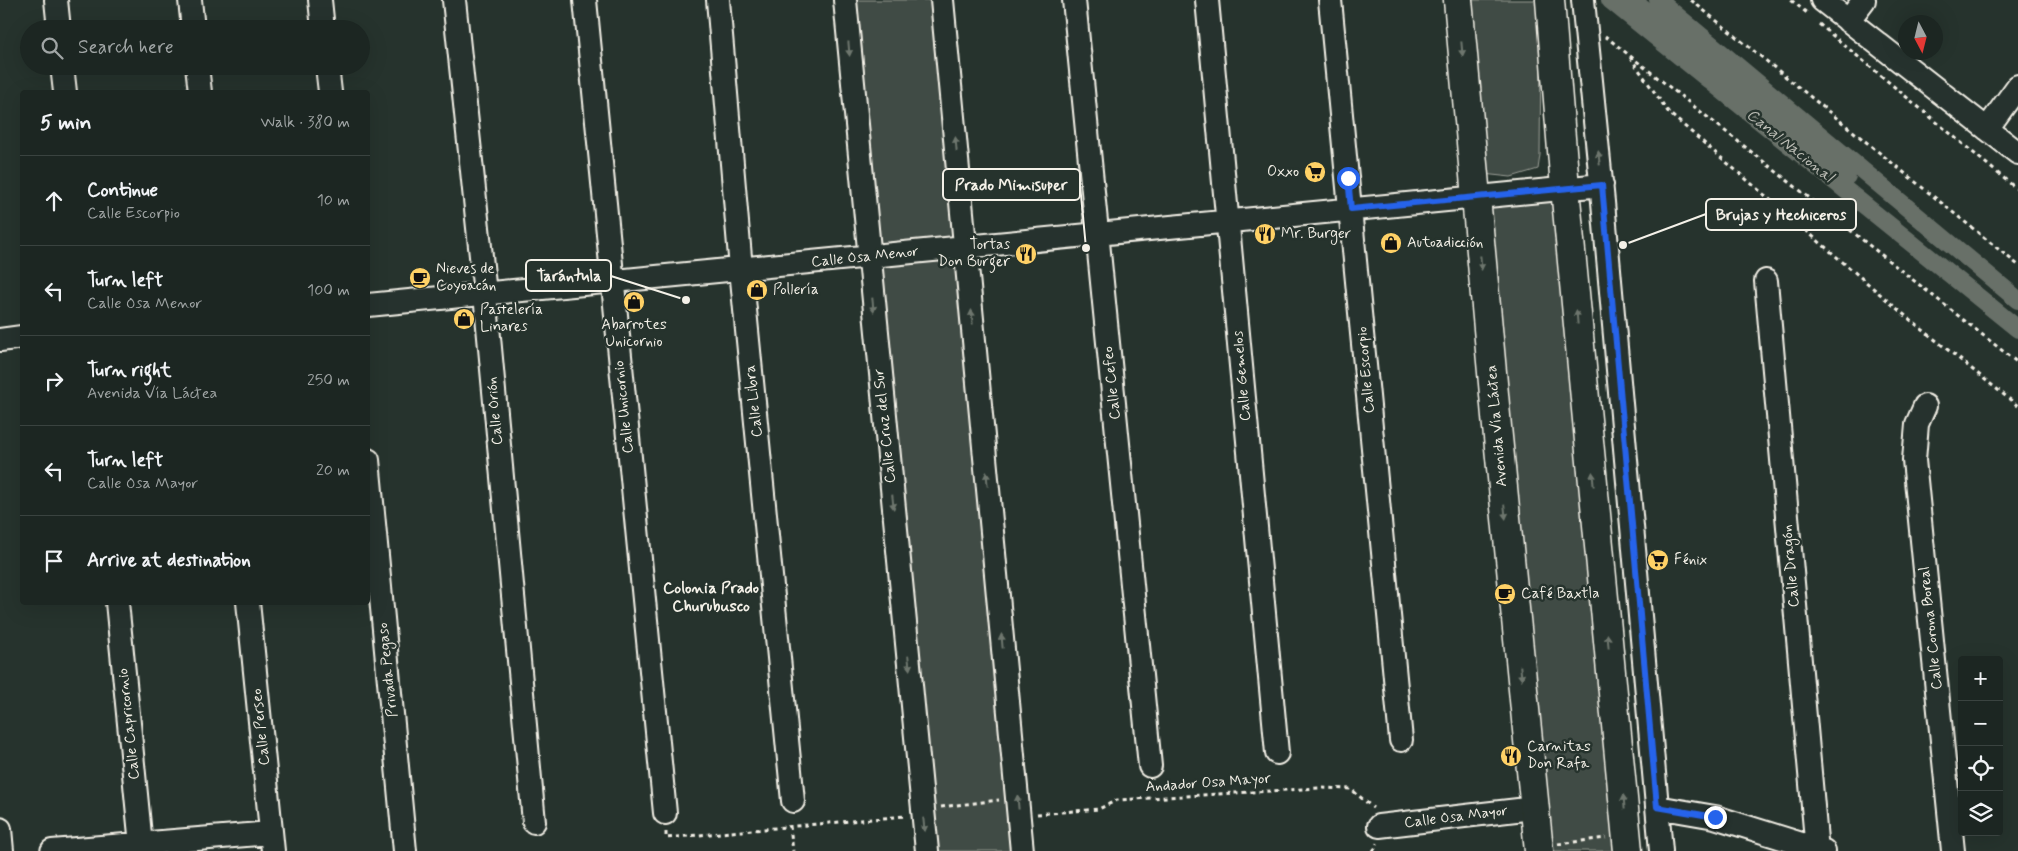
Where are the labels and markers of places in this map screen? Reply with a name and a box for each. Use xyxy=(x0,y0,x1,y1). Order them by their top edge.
supermarket icon: Oxxo xyxy=(1303,160,1327,184)
place label: Oxxo xyxy=(1267,162,1299,182)
callout: Prado Mimisuper xyxy=(943,169,1080,200)
callout: Brujas y Hechiceros xyxy=(1706,199,1856,230)
restaurant icon: Mr. Burger xyxy=(1253,222,1277,246)
place label: Mr. Burger xyxy=(1281,224,1351,245)
shop icon: Autoadicción xyxy=(1379,231,1403,255)
place label: Autoadicción xyxy=(1407,233,1483,253)
place label: Tortas Don Burger xyxy=(938,235,1010,273)
restaurant icon: Tortas Don Burger xyxy=(1014,242,1038,266)
place label: Nieves de Coyoacán xyxy=(436,259,496,296)
callout: Tarántula xyxy=(526,260,611,291)
cafe icon: Nieves de Coyoacán xyxy=(408,266,432,290)
shop icon: Pollería xyxy=(745,278,769,302)
place label: Pollería xyxy=(773,280,819,300)
shop icon: Abarrotes Unicornio xyxy=(622,290,646,314)
place label: Pastelería Linares xyxy=(480,300,543,337)
shop icon: Pastelería Linares xyxy=(452,307,476,331)
place label: Abarrotes Unicornio xyxy=(601,315,667,352)
supermarket icon: Fénix xyxy=(1646,548,1670,572)
place label: Fénix xyxy=(1674,550,1708,570)
cafe icon: Café Baxtla xyxy=(1493,582,1517,606)
place label: Café Baxtla xyxy=(1521,584,1600,604)
place label: Carnitas Don Rafa xyxy=(1527,737,1591,774)
restaurant icon: Carnitas Don Rafa xyxy=(1499,744,1523,768)

